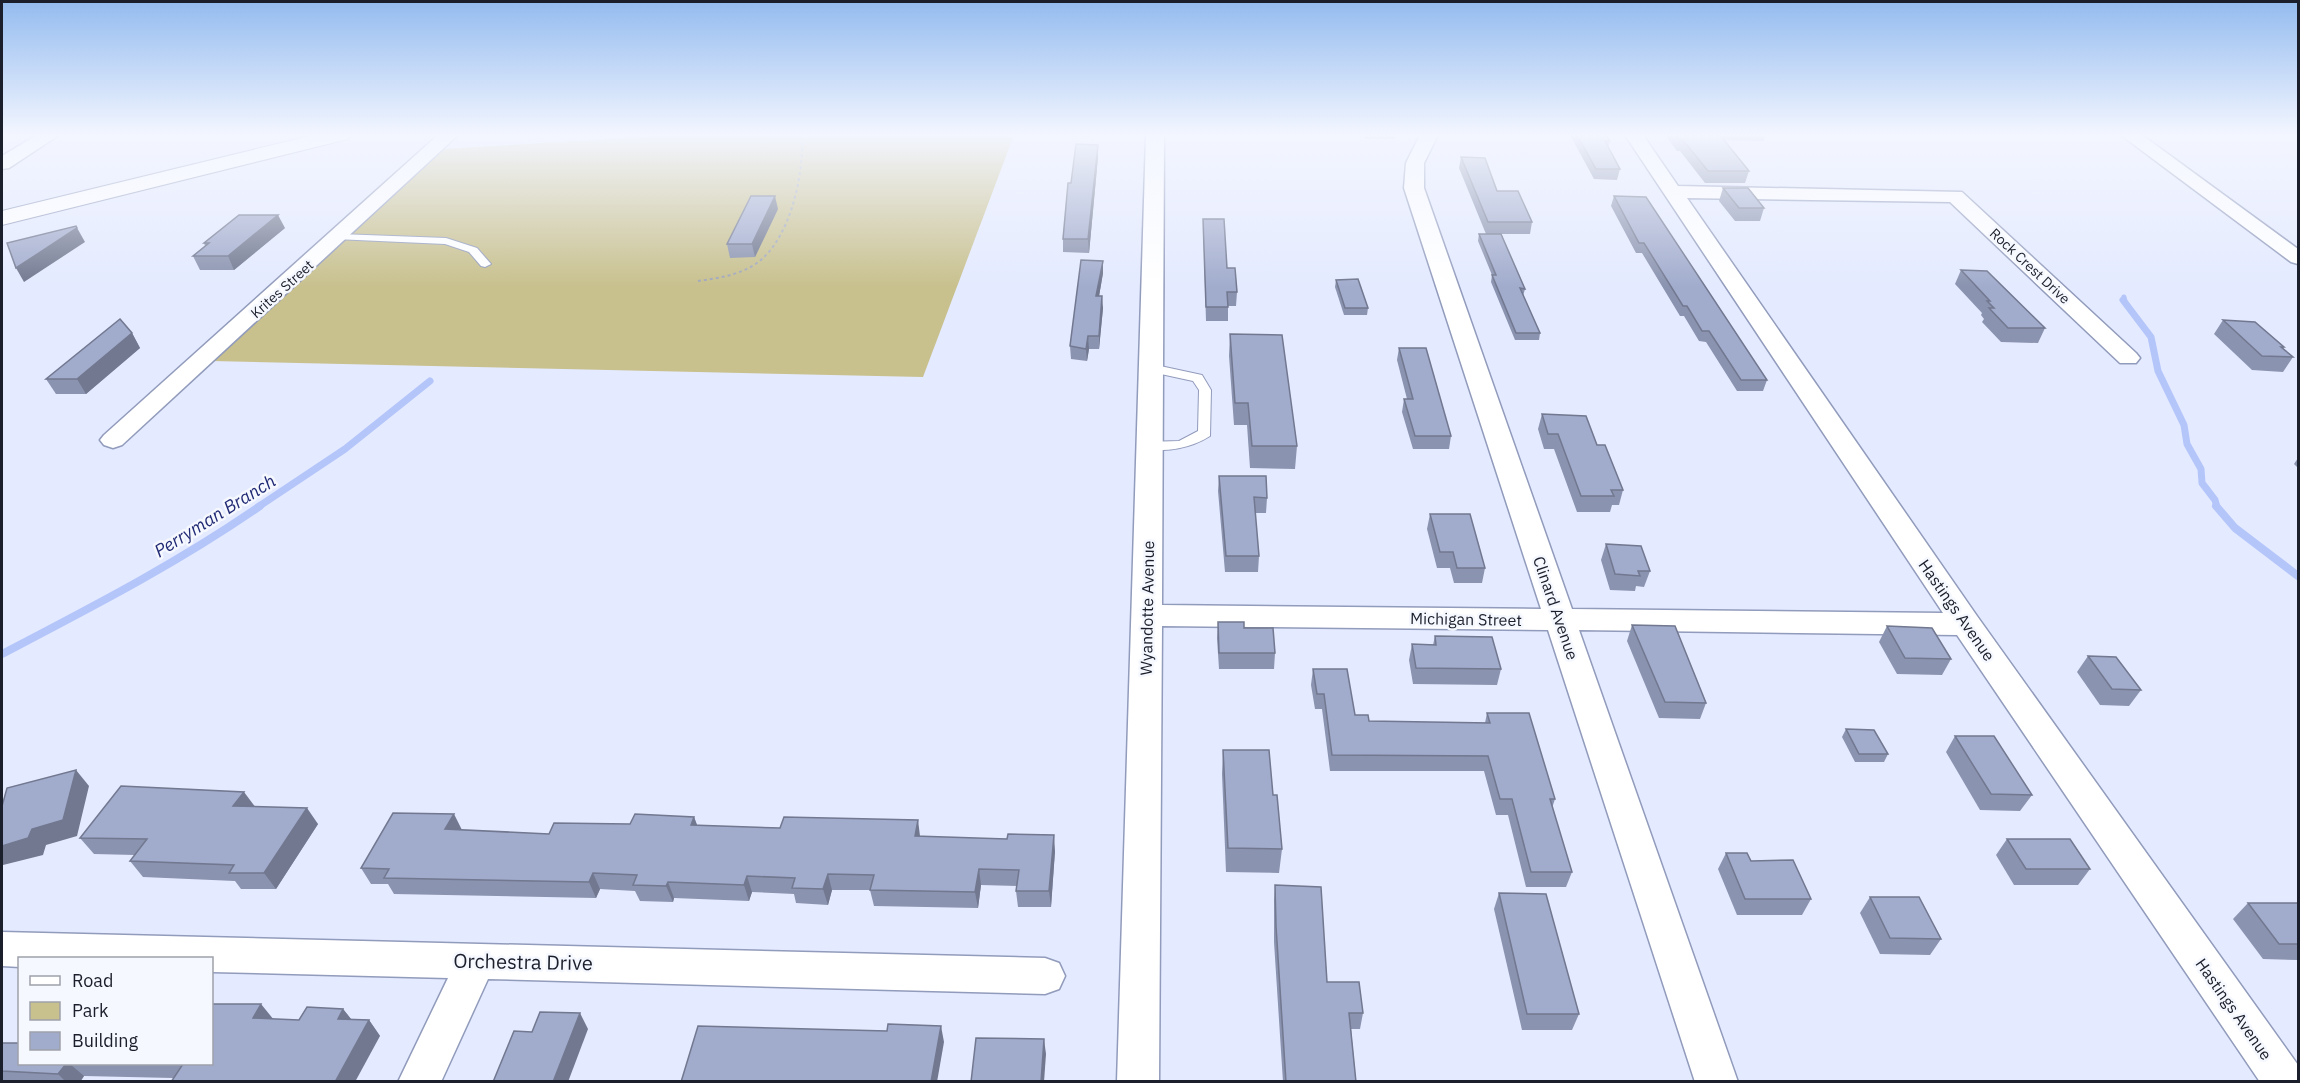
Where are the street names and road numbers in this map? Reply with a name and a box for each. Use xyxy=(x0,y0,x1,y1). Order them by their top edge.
street label: Rock Crest Drive xyxy=(1986,224,2074,308)
street label: Krites Street xyxy=(247,256,317,322)
street label: Wyandotte Avenue xyxy=(1136,540,1158,676)
street label: Clinard Avenue xyxy=(1529,554,1583,663)
street label: Hastings Avenue xyxy=(1914,555,2000,665)
street label: Michigan Street xyxy=(1410,608,1522,630)
street label: Orchestra Drive xyxy=(453,947,593,976)
street label: Hastings Avenue xyxy=(2191,954,2277,1064)

